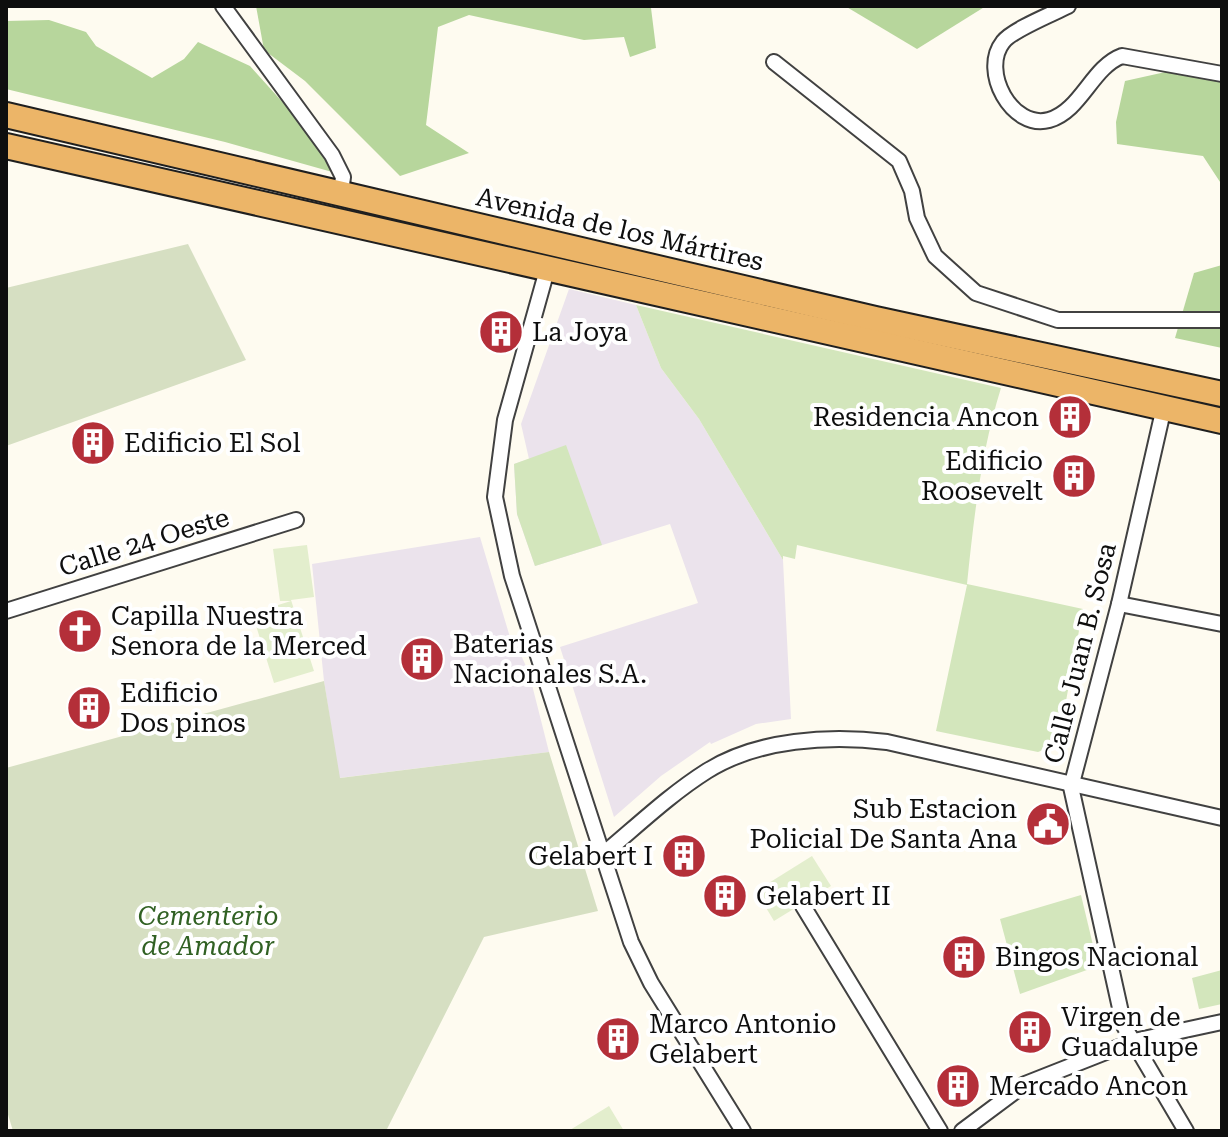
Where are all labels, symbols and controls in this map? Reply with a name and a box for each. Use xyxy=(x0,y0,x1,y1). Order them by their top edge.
street label: Avenida de los Mártires xyxy=(473,181,767,277)
building icon: La Joya xyxy=(477,308,525,356)
place label: La Joya xyxy=(532,317,628,347)
building icon: Residencia Ancon xyxy=(1046,393,1094,441)
place label: Residencia Ancon xyxy=(813,402,1039,432)
building icon: Edificio El Sol xyxy=(69,419,117,467)
place label: Edificio El Sol xyxy=(124,428,301,458)
place label: Edificio Roosevelt xyxy=(921,446,1043,506)
building icon: Edificio Roosevelt xyxy=(1050,452,1098,500)
street label: Calle 24 Oeste xyxy=(55,502,233,582)
street label: Calle Juan B. Sosa xyxy=(1038,540,1122,766)
place label: Capilla Nuestra Senora de la Merced xyxy=(111,601,367,661)
church icon: Capilla Nuestra Senora de la Merced xyxy=(56,607,104,655)
place label: Baterias Nacionales S.A. xyxy=(453,629,647,689)
building icon: Baterias Nacionales S.A. xyxy=(398,635,446,683)
place label: Edificio Dos pinos xyxy=(120,678,246,738)
building icon: Edificio Dos pinos xyxy=(65,684,113,732)
place label: Sub Estacion Policial De Santa Ana xyxy=(749,794,1017,854)
public building icon: Sub Estacion Policial De Santa Ana xyxy=(1024,800,1072,848)
building icon: Gelabert I xyxy=(660,832,708,880)
place label: Gelabert I xyxy=(528,841,653,871)
building icon: Gelabert II xyxy=(701,872,749,920)
place label: Gelabert II xyxy=(756,881,891,911)
park label: Cementerio de Amador xyxy=(138,901,278,961)
building icon: Bingos Nacional xyxy=(940,933,988,981)
place label: Bingos Nacional xyxy=(995,942,1198,972)
place label: Virgen de Guadalupe xyxy=(1061,1002,1198,1062)
building icon: Virgen de Guadalupe xyxy=(1006,1008,1054,1056)
place label: Marco Antonio Gelabert xyxy=(649,1009,837,1069)
building icon: Marco Antonio Gelabert xyxy=(594,1015,642,1063)
building icon: Mercado Ancon xyxy=(934,1062,982,1110)
place label: Mercado Ancon xyxy=(989,1071,1188,1101)

